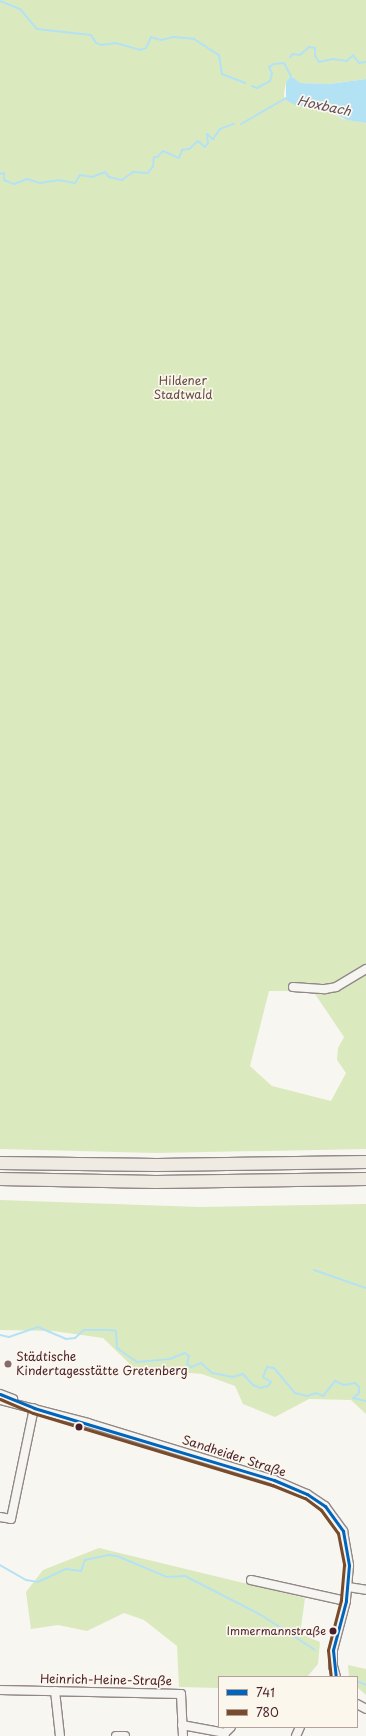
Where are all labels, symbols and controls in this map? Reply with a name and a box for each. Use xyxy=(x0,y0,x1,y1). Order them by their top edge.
water label: Hoxbach xyxy=(296,93,352,119)
park label: Hildener Stadtwald xyxy=(153,374,213,402)
place label: Städtische Kindertagesstätte Gretenberg xyxy=(16,1350,188,1378)
marker: Städtische Kindertagesstätte Gretenberg xyxy=(3,1359,13,1369)
unlabelled marker xyxy=(74,1422,84,1432)
street label: Sandheider Straße xyxy=(180,1432,288,1480)
place label: Immermannstraße xyxy=(227,1624,326,1638)
marker: Immermannstraße xyxy=(328,1626,338,1636)
street label: Heinrich-Heine-Straße xyxy=(40,1672,172,1688)
legend xyxy=(218,1676,358,1728)
text: 741 xyxy=(256,1683,275,1701)
text: 780 xyxy=(256,1703,279,1721)

